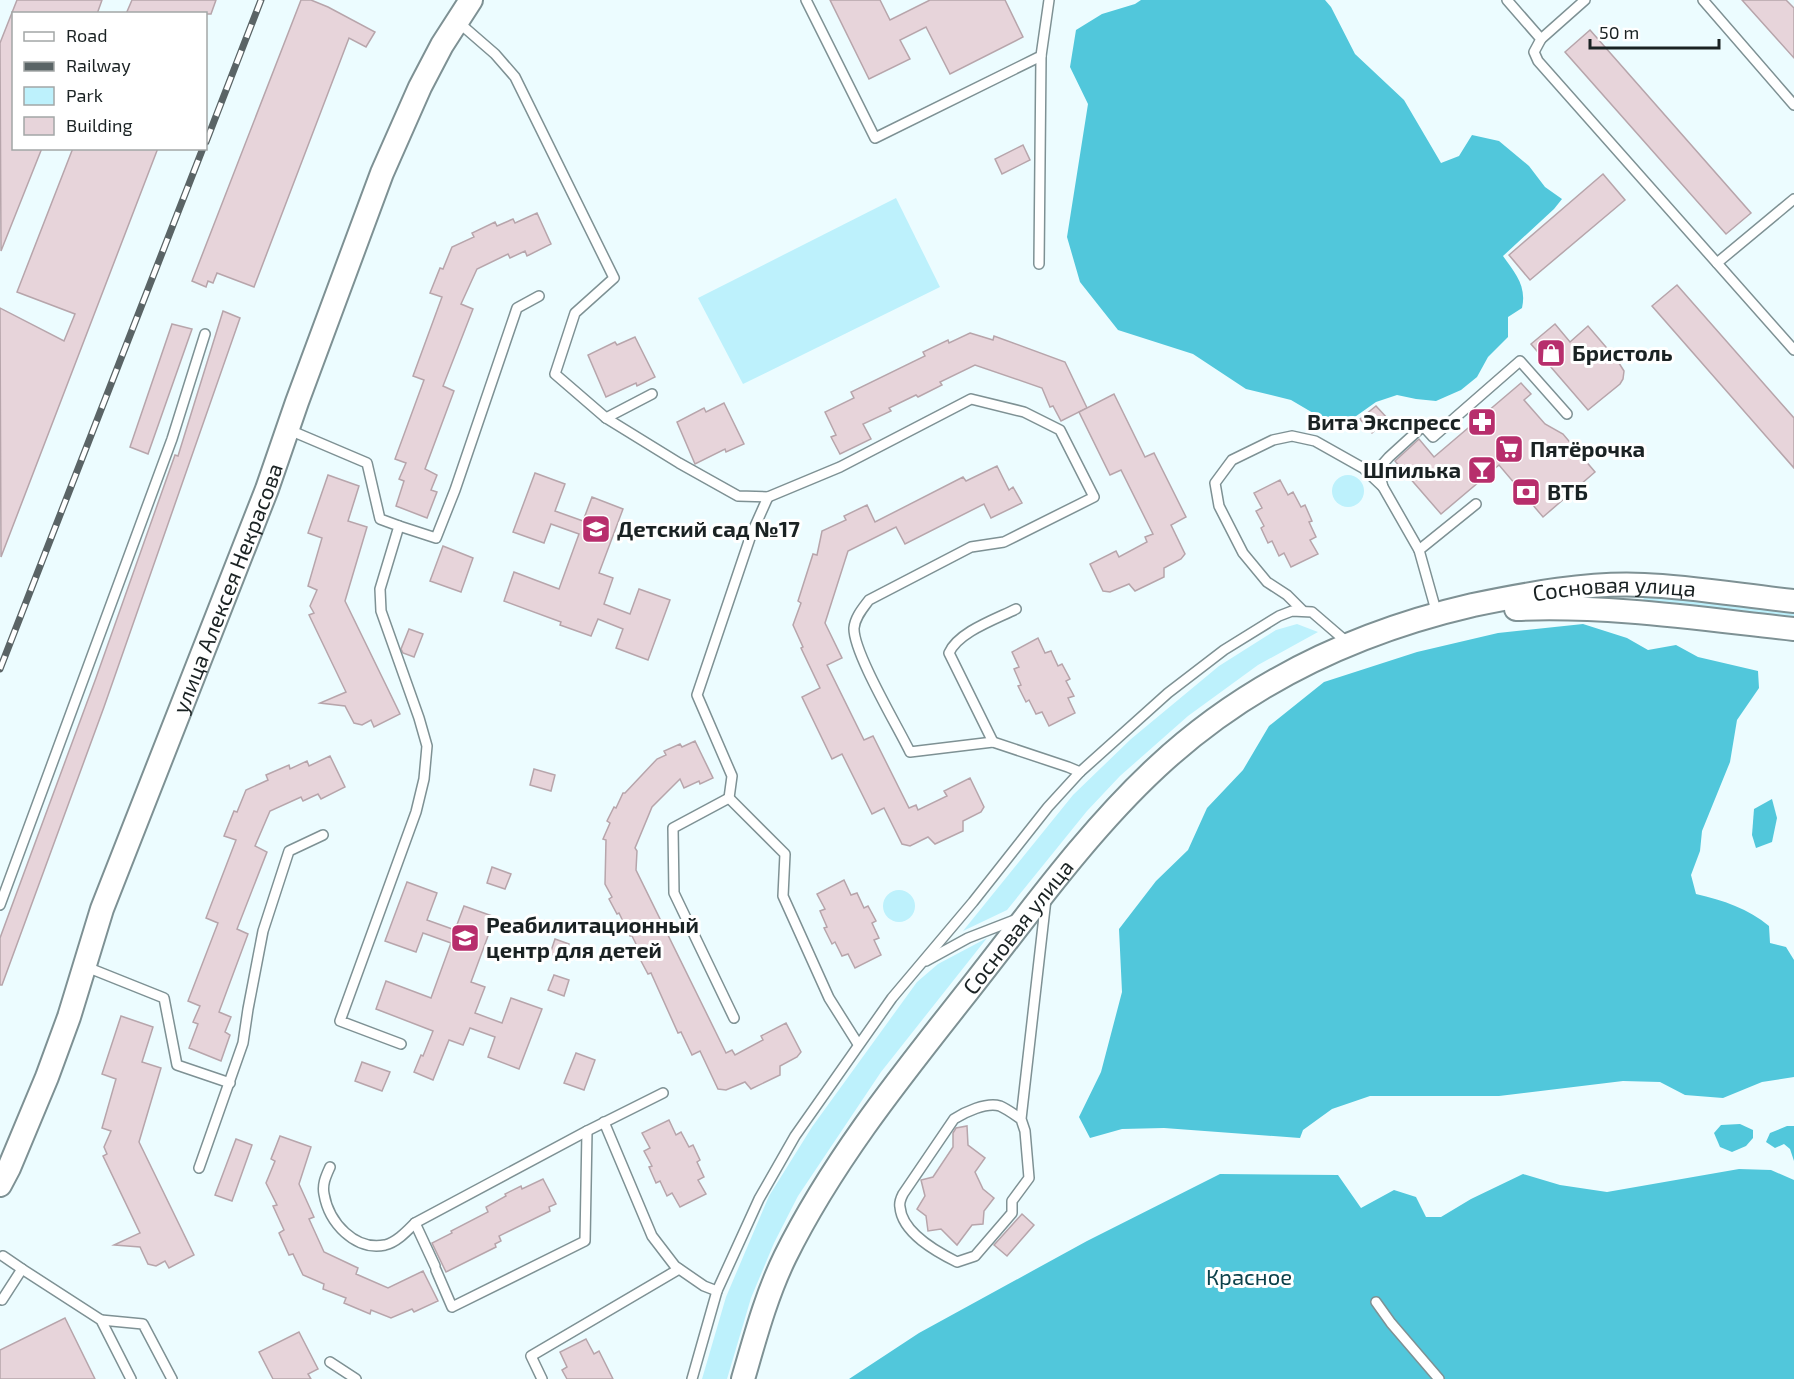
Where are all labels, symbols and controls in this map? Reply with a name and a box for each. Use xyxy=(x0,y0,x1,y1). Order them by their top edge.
legend xyxy=(12,12,207,150)
scale bar xyxy=(1590,12,1719,50)
text: 50 m xyxy=(1599,21,1639,43)
text: Road xyxy=(66,24,107,46)
text: Railway xyxy=(66,54,131,76)
text: Park xyxy=(66,84,103,106)
text: Building xyxy=(66,114,133,136)
shop icon: Бристоль xyxy=(1535,337,1567,369)
place label: Бристоль xyxy=(1572,339,1673,365)
pharmacy icon: Вита Экспресс xyxy=(1466,406,1498,438)
place label: Вита Экспресс xyxy=(1307,408,1461,434)
supermarket icon: Пятёрочка xyxy=(1493,433,1525,465)
place label: Пятёрочка xyxy=(1530,435,1645,461)
bar icon: Шпилька xyxy=(1466,454,1498,486)
place label: Шпилька xyxy=(1363,456,1461,482)
street label: улица Алексея Некрасова xyxy=(166,460,287,717)
bank icon: ВТБ xyxy=(1510,476,1542,508)
place label: ВТБ xyxy=(1547,478,1588,504)
school or university icon: Детский сад №17 xyxy=(580,513,612,545)
place label: Детский сад №17 xyxy=(617,515,800,541)
street label: Сосновая улица xyxy=(1530,570,1697,605)
street label: Сосновая улица xyxy=(957,854,1078,999)
place label: Реабилитационный центр для детей xyxy=(486,911,699,962)
school or university icon: Реабилитационный центр для детей xyxy=(449,922,481,954)
park label: Красное xyxy=(1206,1263,1292,1289)

